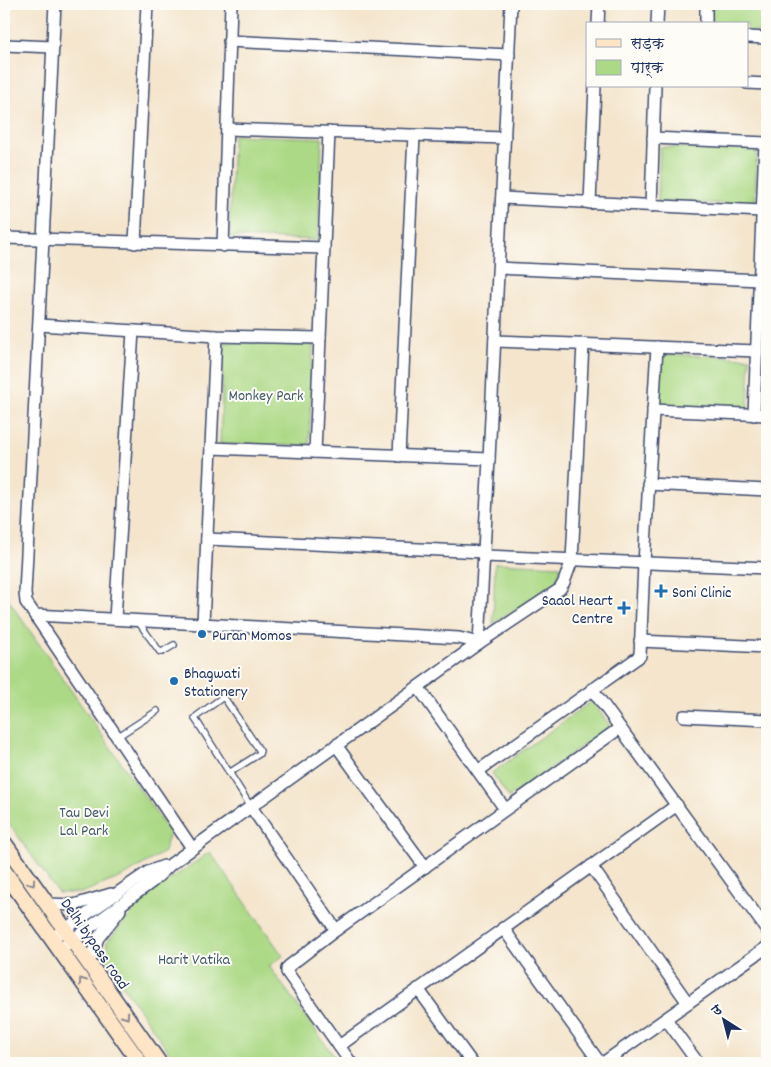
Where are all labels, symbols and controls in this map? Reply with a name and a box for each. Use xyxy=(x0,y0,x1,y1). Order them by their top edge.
legend xyxy=(586,22,748,88)
text: सड़क xyxy=(630,34,665,56)
text: पार्क xyxy=(630,58,664,80)
park label: Monkey Park xyxy=(229,385,303,408)
place label: Soni Clinic xyxy=(672,582,732,605)
marker: Soni Clinic xyxy=(654,584,668,598)
place label: Saaol Heart Centre xyxy=(542,590,613,631)
marker: Saaol Heart Centre xyxy=(617,601,631,615)
place label: Puran Momos xyxy=(212,625,292,648)
marker: Puran Momos xyxy=(196,628,208,640)
place label: Bhagwati Stationery xyxy=(184,663,248,704)
marker: Bhagwati Stationery xyxy=(168,675,180,687)
park label: Tau Devi Lal Park xyxy=(59,802,109,843)
one-way arrow xyxy=(26,877,35,887)
street label: Delhi bypass road xyxy=(54,894,134,995)
park label: Harit Vatika xyxy=(158,949,231,972)
one-way arrow xyxy=(79,977,88,987)
north arrow xyxy=(698,994,748,1044)
text: उ xyxy=(708,1000,727,1022)
one-way arrow xyxy=(120,1010,129,1020)

